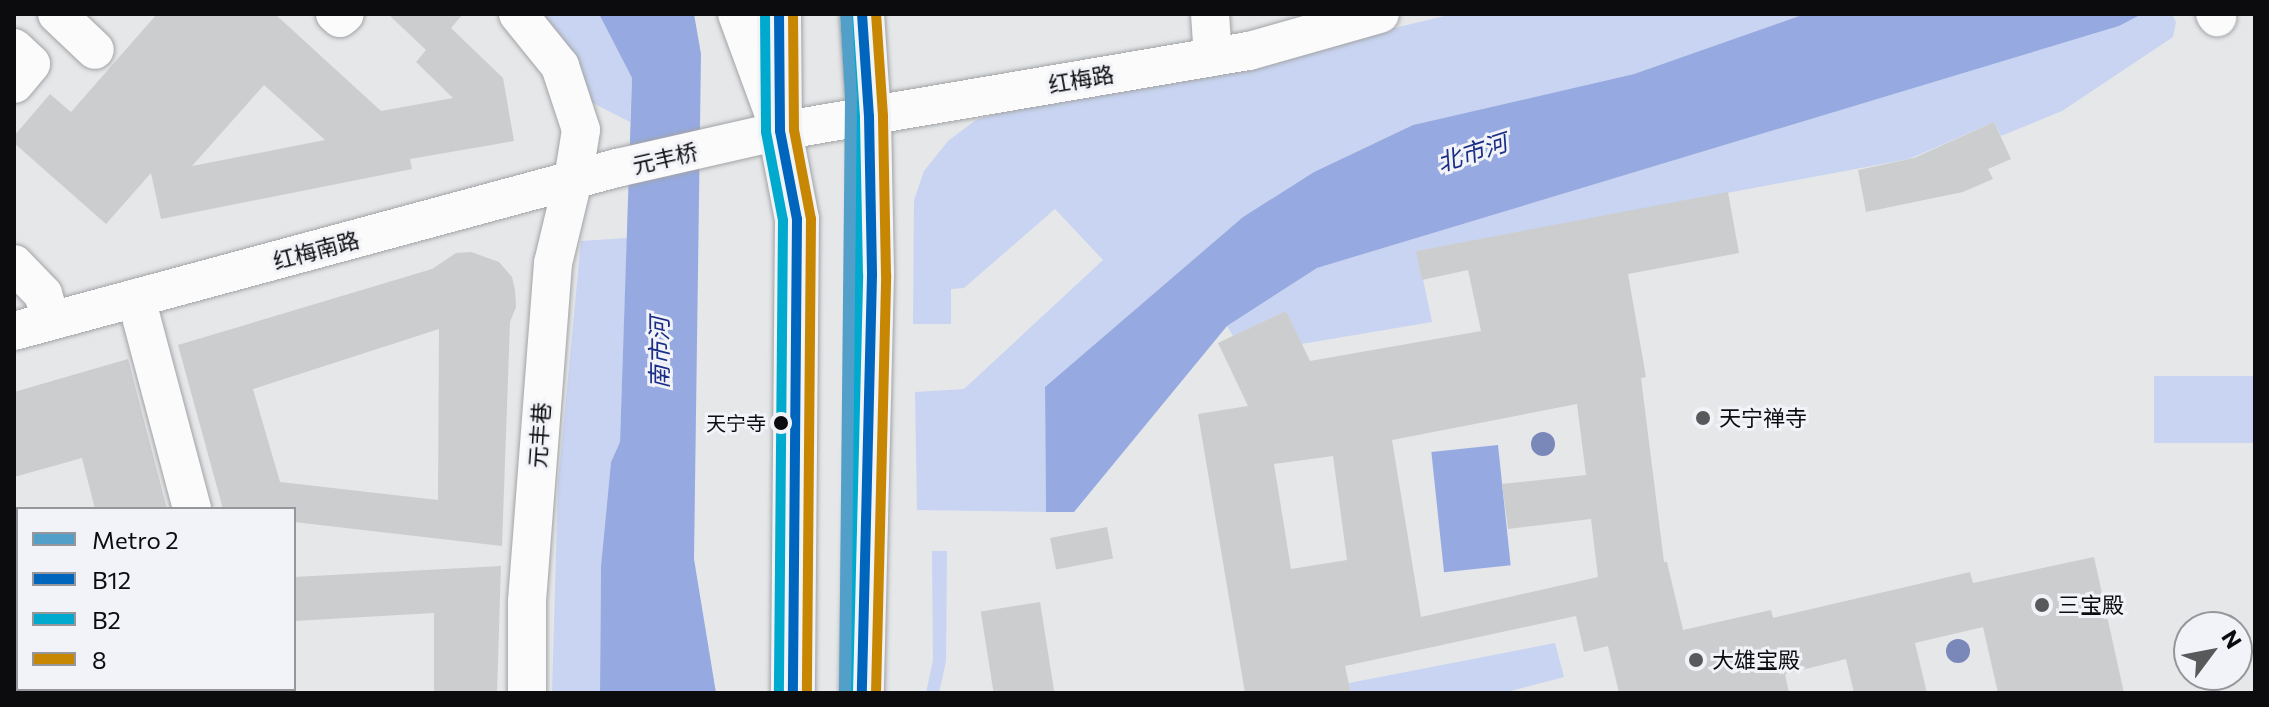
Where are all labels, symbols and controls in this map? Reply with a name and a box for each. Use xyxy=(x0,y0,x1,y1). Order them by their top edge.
street label: 红梅路 xyxy=(1046,60,1116,98)
water label: 北市河 xyxy=(1433,127,1511,177)
street label: 元丰桥 xyxy=(630,138,700,178)
street label: 红梅南路 xyxy=(270,226,362,274)
water label: 南市河 xyxy=(645,317,673,389)
street label: 元丰巷 xyxy=(524,401,554,469)
place label: 天宁禅寺 xyxy=(1719,405,1807,431)
marker: 天宁禅寺 xyxy=(1694,409,1712,427)
place label: 天宁寺 xyxy=(706,411,766,435)
marker: 天宁寺 xyxy=(773,415,789,431)
legend xyxy=(16,507,296,691)
text: Metro 2 xyxy=(92,525,179,554)
text: B12 xyxy=(92,565,131,594)
place label: 三宝殿 xyxy=(2058,592,2124,618)
marker: 三宝殿 xyxy=(2033,596,2051,614)
text: B2 xyxy=(92,605,121,634)
north arrow xyxy=(2173,611,2253,691)
text: N xyxy=(2216,625,2248,653)
text: 8 xyxy=(92,645,107,674)
place label: 大雄宝殿 xyxy=(1712,647,1800,673)
marker: 大雄宝殿 xyxy=(1687,651,1705,669)

